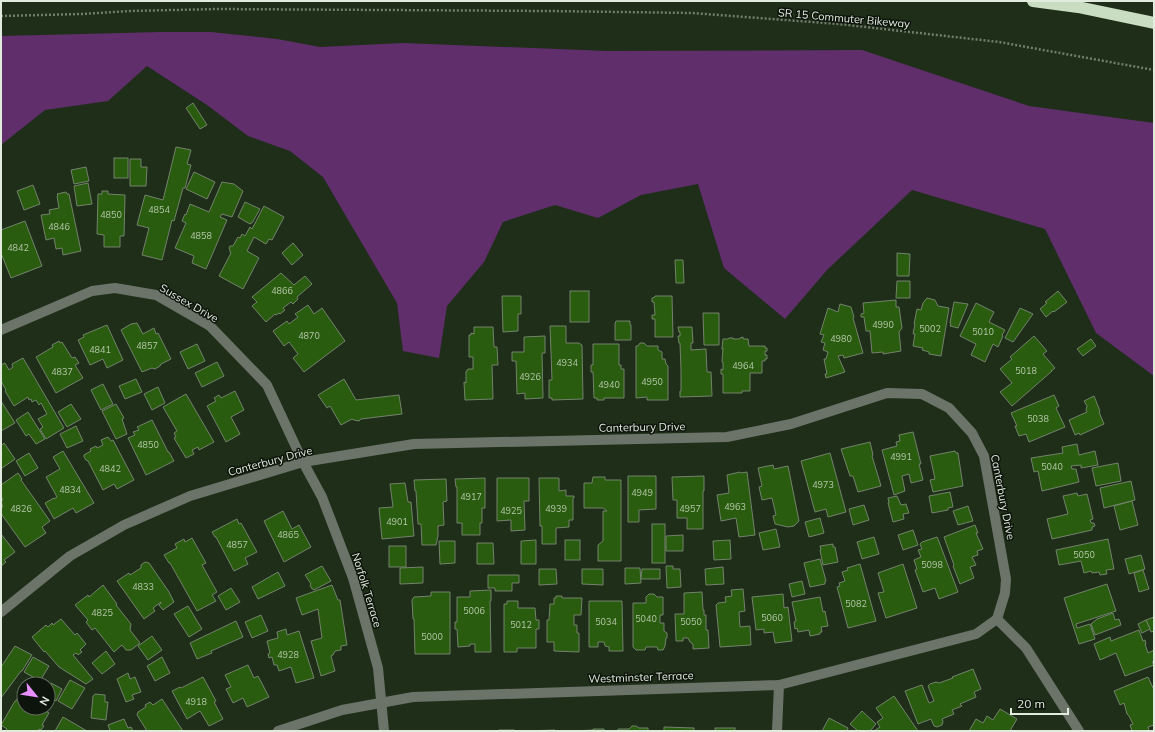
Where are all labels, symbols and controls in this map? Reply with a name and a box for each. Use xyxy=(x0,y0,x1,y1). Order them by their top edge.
street label: SR 15 Commuter Bikeway xyxy=(777,5,911,31)
house number: 4854 xyxy=(148,204,170,215)
house number: 4850 xyxy=(100,209,122,220)
house number: 4846 xyxy=(48,221,70,232)
house number: 4858 xyxy=(190,230,212,241)
house number: 4842 xyxy=(7,242,29,253)
street label: Sussex Drive xyxy=(157,281,221,325)
house number: 4866 xyxy=(271,285,293,296)
house number: 4990 xyxy=(872,319,894,330)
house number: 5002 xyxy=(919,323,941,334)
house number: 5010 xyxy=(972,326,994,337)
house number: 4870 xyxy=(298,330,320,341)
house number: 4980 xyxy=(830,333,852,344)
house number: 4857 xyxy=(136,340,158,351)
house number: 4841 xyxy=(89,344,111,355)
house number: 4934 xyxy=(556,357,578,368)
house number: 4964 xyxy=(732,360,754,371)
house number: 5018 xyxy=(1015,365,1037,376)
house number: 4837 xyxy=(51,366,73,377)
house number: 4926 xyxy=(519,371,541,382)
house number: 4950 xyxy=(641,376,663,387)
house number: 4940 xyxy=(598,379,620,390)
house number: 5038 xyxy=(1027,413,1049,424)
street label: Canterbury Drive xyxy=(599,419,685,435)
house number: 4850 xyxy=(137,439,159,450)
street label: Canterbury Drive xyxy=(226,443,314,479)
house number: 4991 xyxy=(890,451,912,462)
street label: Canterbury Drive xyxy=(988,453,1018,541)
house number: 5040 xyxy=(1041,461,1063,472)
house number: 4842 xyxy=(99,463,121,474)
house number: 4973 xyxy=(812,479,834,490)
house number: 4834 xyxy=(59,484,81,495)
house number: 4949 xyxy=(631,487,653,498)
house number: 4917 xyxy=(460,491,482,502)
house number: 4963 xyxy=(724,501,746,512)
house number: 4826 xyxy=(10,503,32,514)
house number: 4939 xyxy=(545,503,567,514)
house number: 4957 xyxy=(679,503,701,514)
house number: 4925 xyxy=(500,505,522,516)
house number: 4901 xyxy=(386,516,408,527)
house number: 4865 xyxy=(277,529,299,540)
house number: 4857 xyxy=(226,539,248,550)
house number: 5050 xyxy=(1073,549,1095,560)
street label: Norfolk Terrace xyxy=(349,551,385,629)
house number: 5098 xyxy=(921,559,943,570)
house number: 4833 xyxy=(132,581,154,592)
house number: 5082 xyxy=(845,598,867,609)
house number: 5006 xyxy=(463,605,485,616)
house number: 4825 xyxy=(91,607,113,618)
house number: 5060 xyxy=(761,612,783,623)
house number: 5040 xyxy=(635,613,657,624)
house number: 5034 xyxy=(595,616,617,627)
house number: 5050 xyxy=(680,616,702,627)
house number: 5012 xyxy=(510,619,532,630)
house number: 5000 xyxy=(421,631,443,642)
house number: 4928 xyxy=(277,649,299,660)
street label: Westminster Terrace xyxy=(588,668,694,686)
north arrow xyxy=(16,676,56,716)
scale bar xyxy=(1011,690,1068,716)
text: N xyxy=(37,694,53,708)
house number: 4918 xyxy=(185,696,207,707)
text: 20 m xyxy=(1017,696,1045,711)

